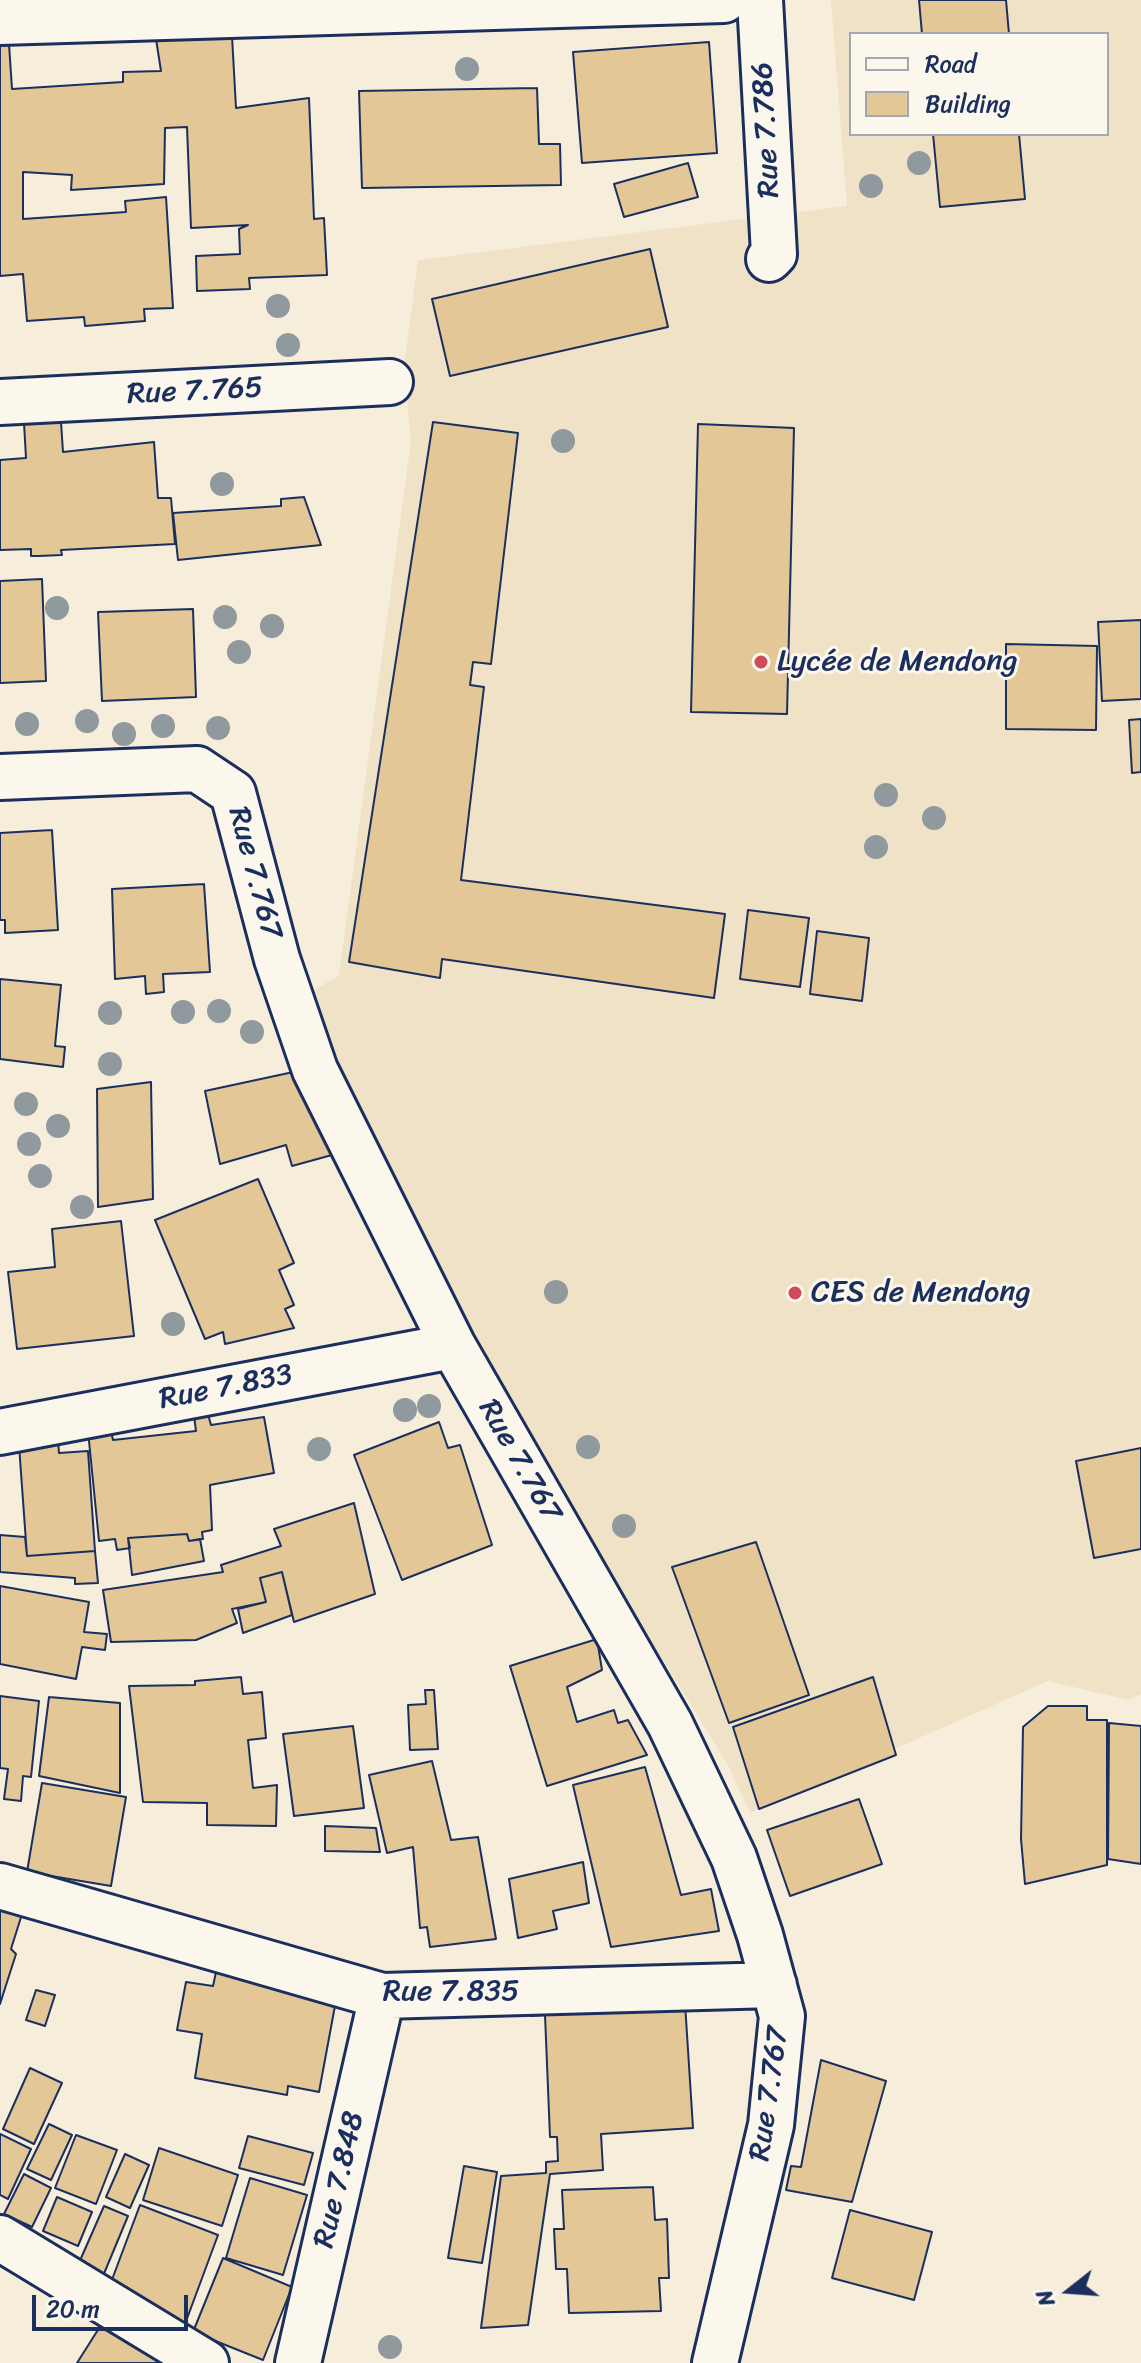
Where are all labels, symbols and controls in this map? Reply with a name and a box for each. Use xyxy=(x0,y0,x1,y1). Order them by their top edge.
legend xyxy=(849,32,1109,136)
text: Road xyxy=(925,43,976,85)
street label: Rue 7.786 xyxy=(745,61,789,199)
text: Building xyxy=(925,83,1011,125)
street label: Rue 7.765 xyxy=(126,370,264,414)
place label: Lycée de Mendong xyxy=(777,644,1018,680)
marker: Lycée de Mendong xyxy=(752,653,770,671)
street label: Rue 7.767 xyxy=(219,803,289,943)
place label: CES de Mendong xyxy=(811,1275,1031,1311)
marker: CES de Mendong xyxy=(786,1284,804,1302)
street label: Rue 7.833 xyxy=(156,1357,296,1419)
street label: Rue 7.767 xyxy=(470,1394,568,1528)
street label: Rue 7.835 xyxy=(383,1974,519,2010)
street label: Rue 7.767 xyxy=(743,2025,797,2163)
street label: Rue 7.848 xyxy=(307,2108,373,2252)
north arrow xyxy=(1029,2251,1109,2331)
scale bar xyxy=(36,2279,192,2329)
text: N xyxy=(1025,2285,1066,2311)
text: 20 m xyxy=(46,2288,100,2330)

